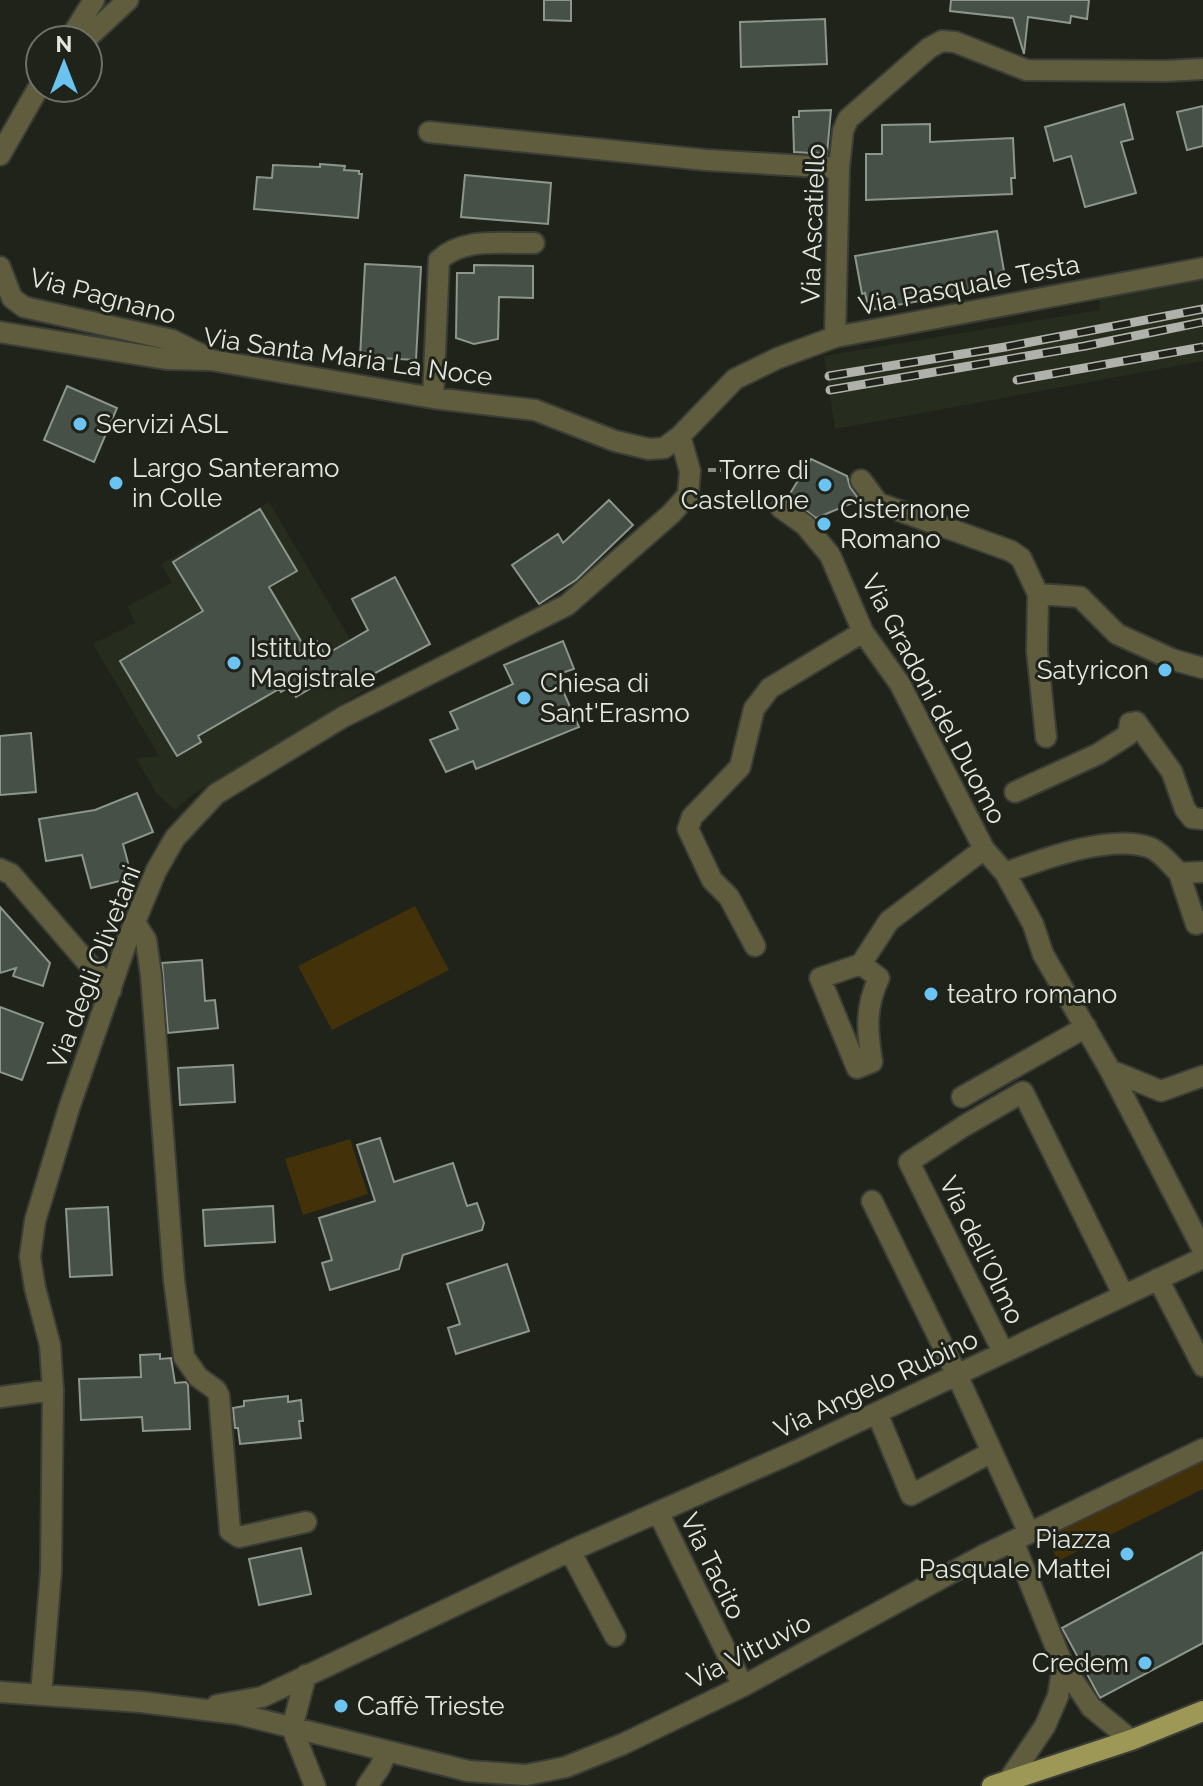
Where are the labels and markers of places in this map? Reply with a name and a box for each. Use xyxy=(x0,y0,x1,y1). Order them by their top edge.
place label: Servizi ASL xyxy=(96,409,228,439)
marker: Servizi ASL xyxy=(71,415,89,433)
place label: Largo Santeramo in Colle xyxy=(132,453,340,513)
place label: Torre di Castellone xyxy=(681,455,809,515)
marker: Largo Santeramo in Colle xyxy=(107,474,125,492)
marker: Torre di Castellone xyxy=(816,476,834,494)
place label: Cisternone Romano xyxy=(840,494,970,554)
marker: Cisternone Romano xyxy=(815,515,833,533)
place label: Istituto Magistrale xyxy=(250,633,375,693)
marker: Istituto Magistrale xyxy=(225,654,243,672)
place label: Satyricon xyxy=(1037,655,1149,685)
marker: Satyricon xyxy=(1156,661,1174,679)
place label: Chiesa di Sant'Erasmo xyxy=(540,668,690,728)
marker: Chiesa di Sant'Erasmo xyxy=(515,689,533,707)
place label: teatro romano xyxy=(947,979,1117,1009)
marker: teatro romano xyxy=(922,985,940,1003)
place label: Piazza Pasquale Mattei xyxy=(919,1524,1111,1584)
marker: Piazza Pasquale Mattei xyxy=(1118,1545,1136,1563)
place label: Credem xyxy=(1032,1648,1129,1678)
marker: Credem xyxy=(1136,1654,1154,1672)
place label: Caffè Trieste xyxy=(357,1691,505,1721)
marker: Caffè Trieste xyxy=(332,1697,350,1715)

